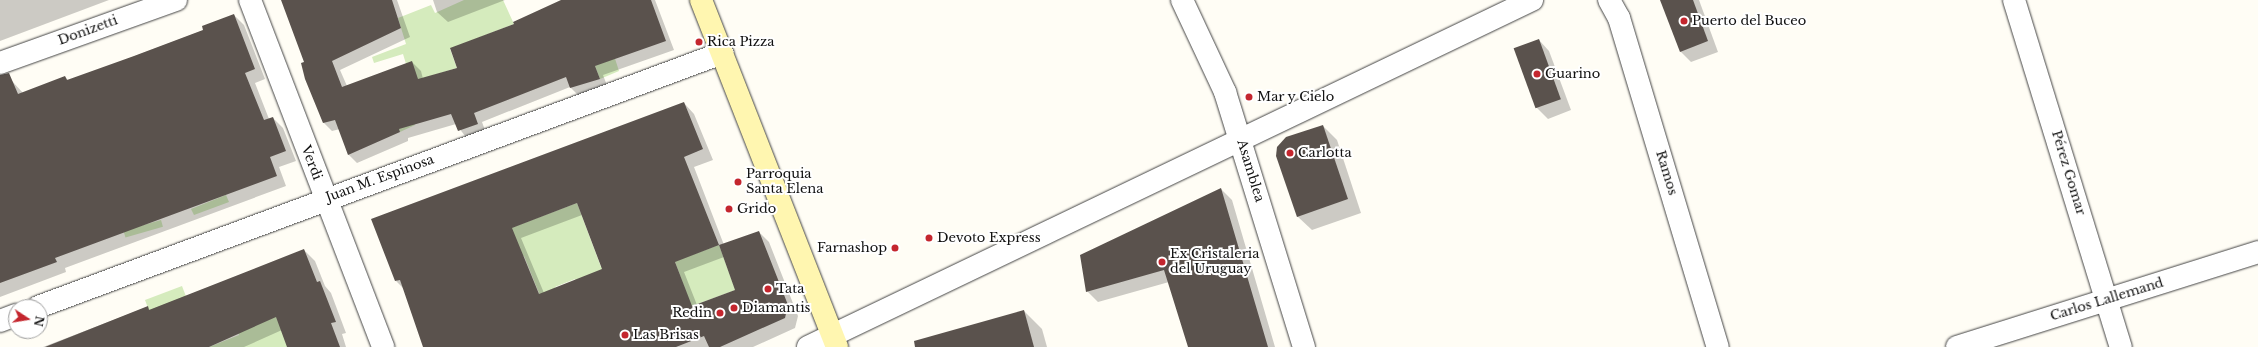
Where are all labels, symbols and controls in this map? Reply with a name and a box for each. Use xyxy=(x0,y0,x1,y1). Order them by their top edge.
street label: Donizetti xyxy=(56,13,120,49)
place label: Puerto del Buceo xyxy=(1692,13,1806,29)
marker: Puerto del Buceo xyxy=(1679,16,1689,26)
place label: Rica Pizza xyxy=(707,34,775,50)
marker: Rica Pizza xyxy=(694,37,704,47)
place label: Guarino xyxy=(1545,66,1600,82)
marker: Guarino xyxy=(1532,69,1542,79)
place label: Mar y Cielo xyxy=(1257,89,1335,105)
marker: Mar y Cielo xyxy=(1244,92,1254,102)
street label: Pérez Gomar xyxy=(2048,129,2088,217)
street label: Asamblea xyxy=(1233,138,1267,204)
street label: Verdi xyxy=(297,143,325,183)
place label: Carlotta xyxy=(1298,145,1352,161)
marker: Carlotta xyxy=(1285,148,1295,158)
street label: Ramos xyxy=(1652,149,1680,197)
street label: Juan M. Espinosa xyxy=(324,152,436,206)
place label: Parroquia Santa Elena xyxy=(746,167,824,198)
marker: Parroquia Santa Elena xyxy=(733,177,743,187)
place label: Grido xyxy=(737,201,776,217)
marker: Grido xyxy=(724,204,734,214)
place label: Devoto Express xyxy=(937,230,1041,246)
marker: Devoto Express xyxy=(924,233,934,243)
place label: Farnashop xyxy=(817,240,887,256)
marker: Farnashop xyxy=(890,243,900,253)
place label: Ex Cristaleria del Uruguay xyxy=(1170,247,1260,278)
marker: Ex Cristaleria del Uruguay xyxy=(1157,257,1167,267)
street label: Carlos Lallemand xyxy=(2048,275,2166,325)
place label: Tata xyxy=(776,281,804,297)
marker: Tata xyxy=(763,284,773,294)
north arrow xyxy=(8,299,48,339)
place label: Diamantis xyxy=(742,300,810,316)
marker: Diamantis xyxy=(729,303,739,313)
place label: Redin xyxy=(672,305,712,321)
marker: Redin xyxy=(715,308,725,318)
text: N xyxy=(31,315,47,328)
place label: Las Brisas xyxy=(633,327,699,343)
marker: Las Brisas xyxy=(620,330,630,340)

